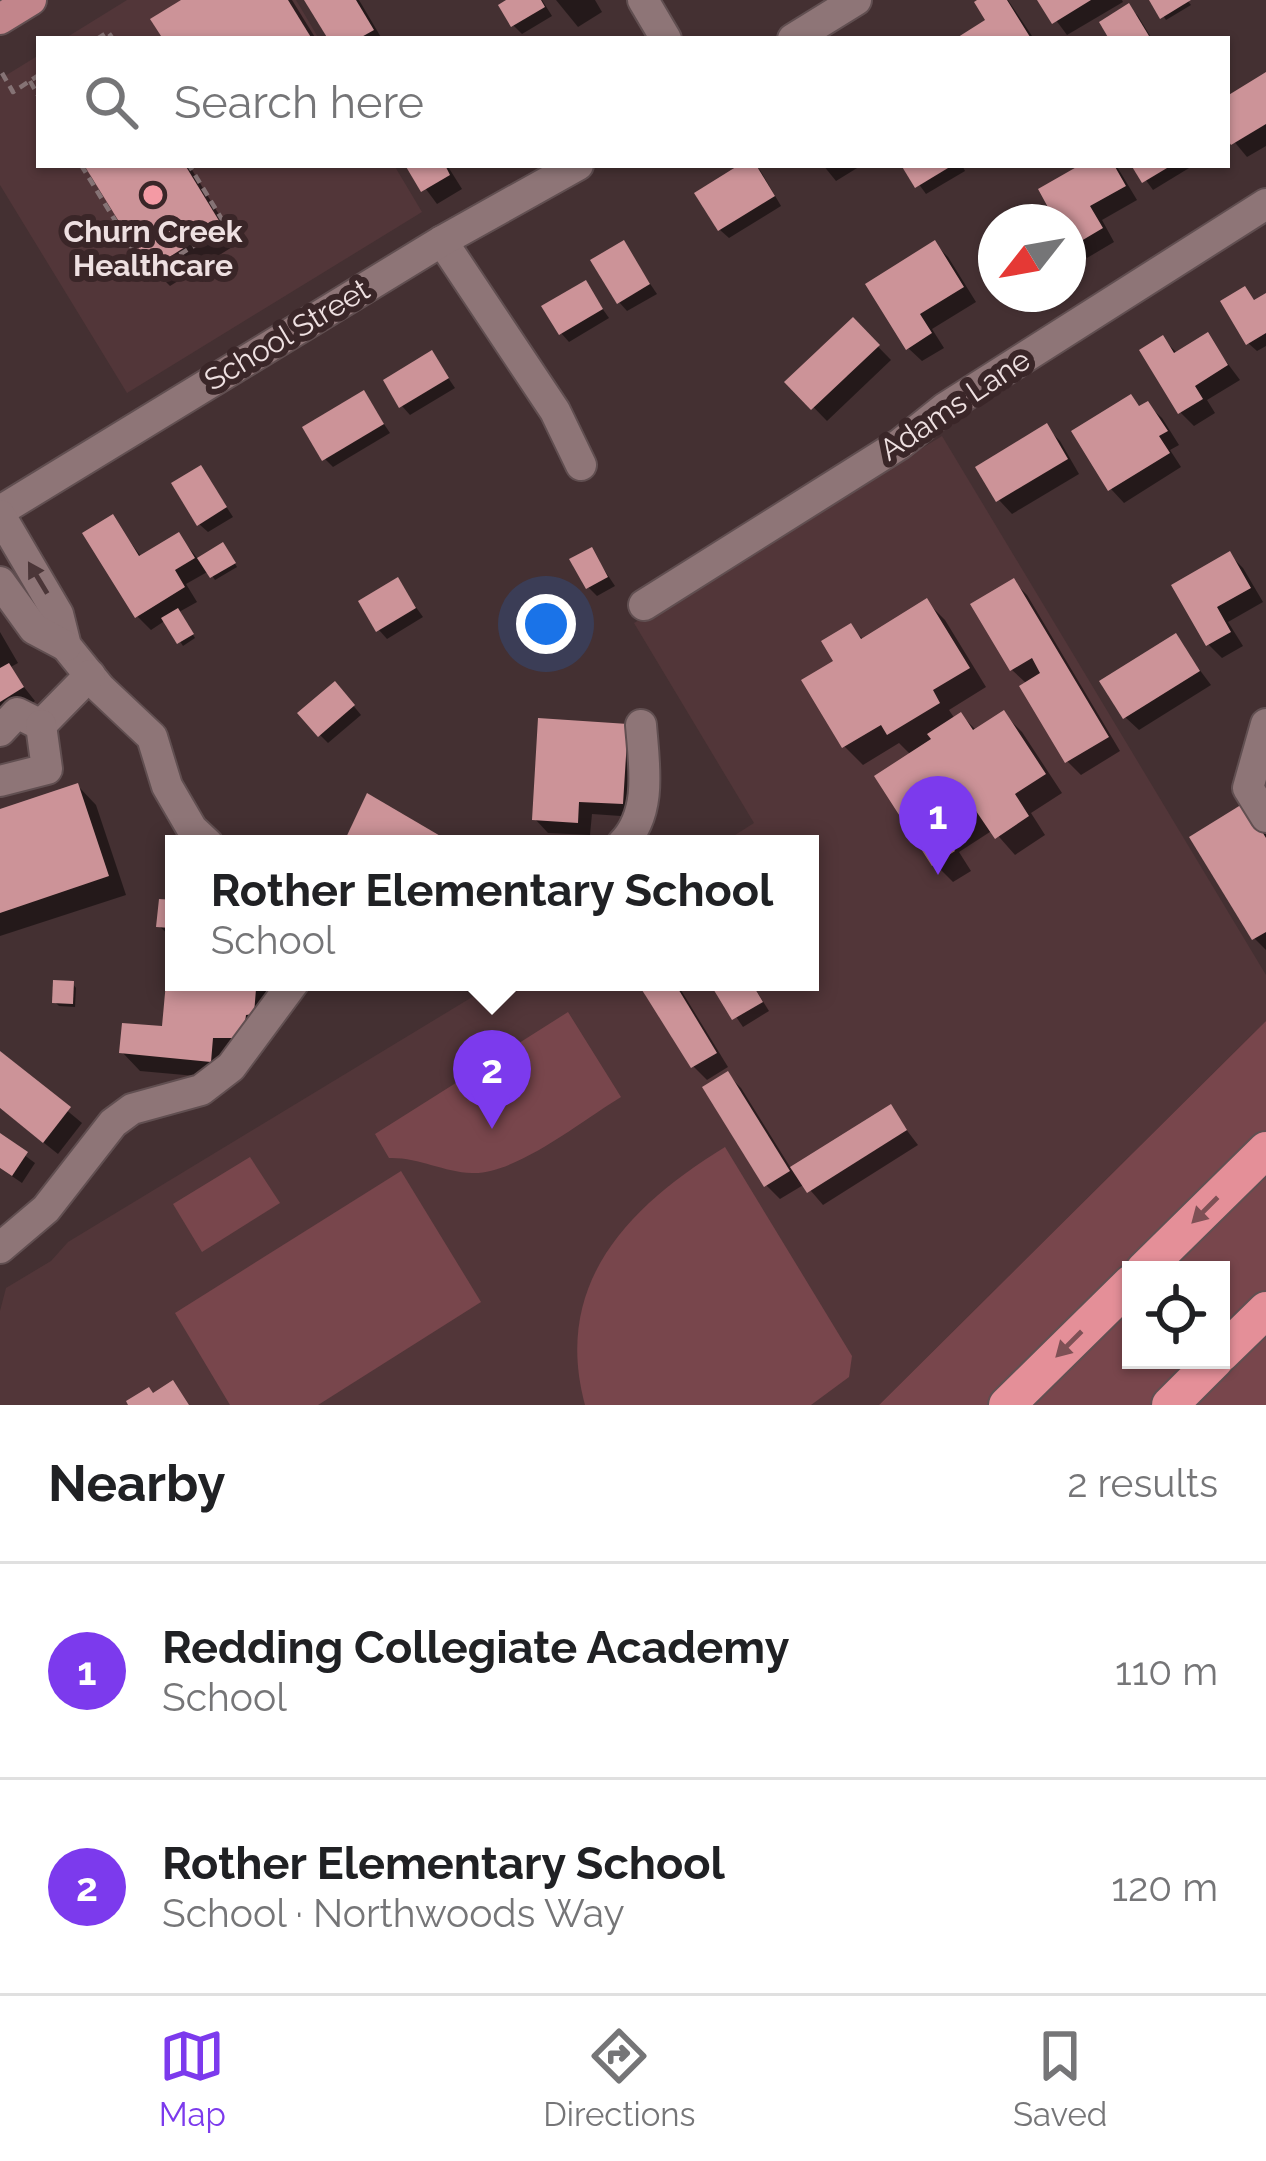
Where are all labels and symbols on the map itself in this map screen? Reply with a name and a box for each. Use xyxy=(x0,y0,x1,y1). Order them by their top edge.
marker: Churn Creek Healthcare xyxy=(140,182,166,208)
north arrow xyxy=(978,204,1086,312)
place label: Churn Creek Healthcare xyxy=(64,214,243,283)
street label: School Street xyxy=(198,272,375,397)
street label: Adams Lane xyxy=(873,342,1036,468)
one-way arrow xyxy=(28,561,49,595)
your location xyxy=(516,594,576,654)
pin: 1 xyxy=(899,776,977,875)
pin: 2 xyxy=(453,1030,531,1129)
one-way arrow xyxy=(1191,1196,1219,1224)
one-way arrow xyxy=(1055,1330,1083,1358)

